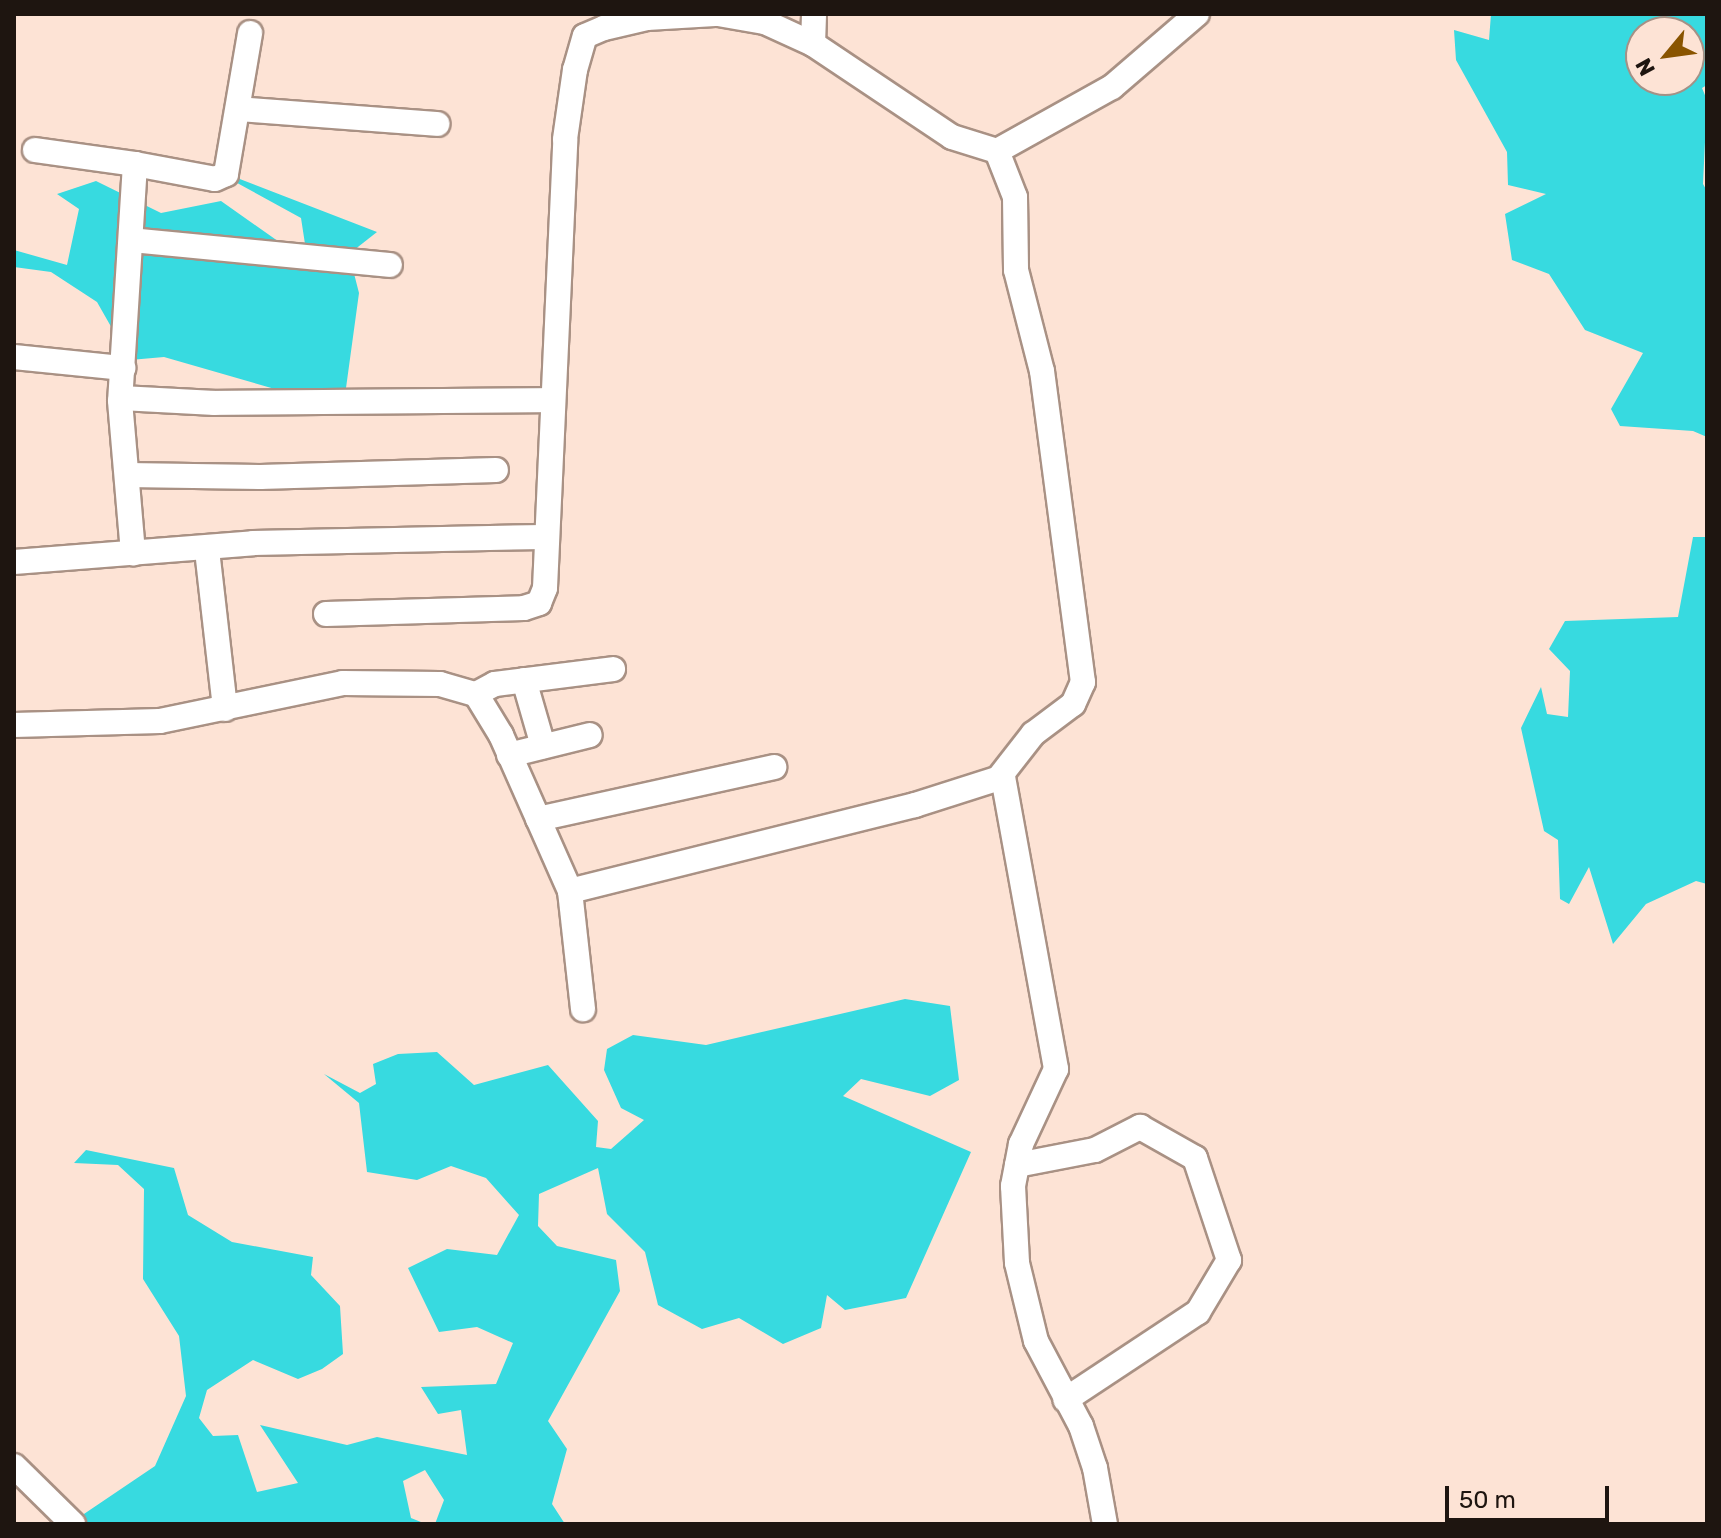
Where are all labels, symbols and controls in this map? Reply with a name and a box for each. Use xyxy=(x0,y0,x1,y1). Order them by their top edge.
north arrow xyxy=(1625,16,1705,96)
text: N xyxy=(1630,53,1661,80)
scale bar xyxy=(1449,1470,1613,1520)
text: 50 m xyxy=(1459,1486,1516,1514)

